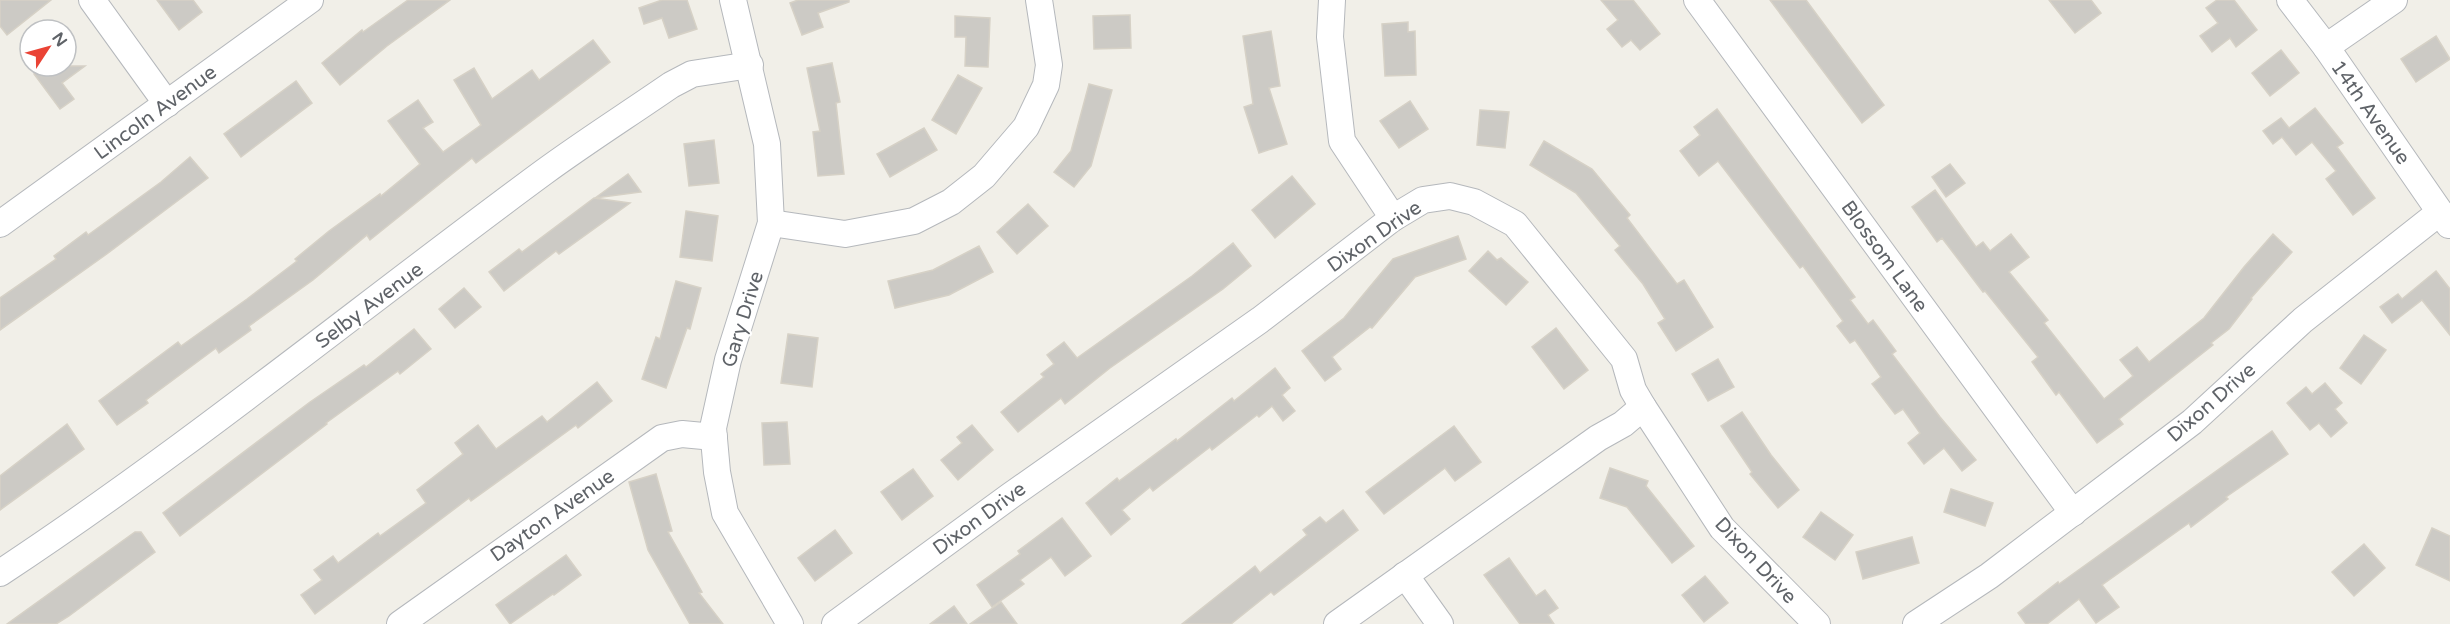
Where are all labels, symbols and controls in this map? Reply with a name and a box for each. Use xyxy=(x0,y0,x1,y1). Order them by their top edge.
north arrow xyxy=(18,18,78,78)
text: N xyxy=(47,29,71,51)
street label: 14th Avenue xyxy=(2325,56,2415,169)
street label: Lincoln Avenue xyxy=(90,60,221,165)
street label: Dixon Drive xyxy=(1323,196,1426,278)
street label: Blossom Lane xyxy=(1836,196,1933,317)
street label: Selby Avenue xyxy=(311,258,428,354)
street label: Gary Drive xyxy=(717,268,769,370)
street label: Dixon Drive xyxy=(2163,358,2261,448)
street label: Dayton Avenue xyxy=(486,464,619,567)
street label: Dixon Drive xyxy=(928,477,1031,561)
street label: Dixon Drive xyxy=(1709,513,1801,609)

